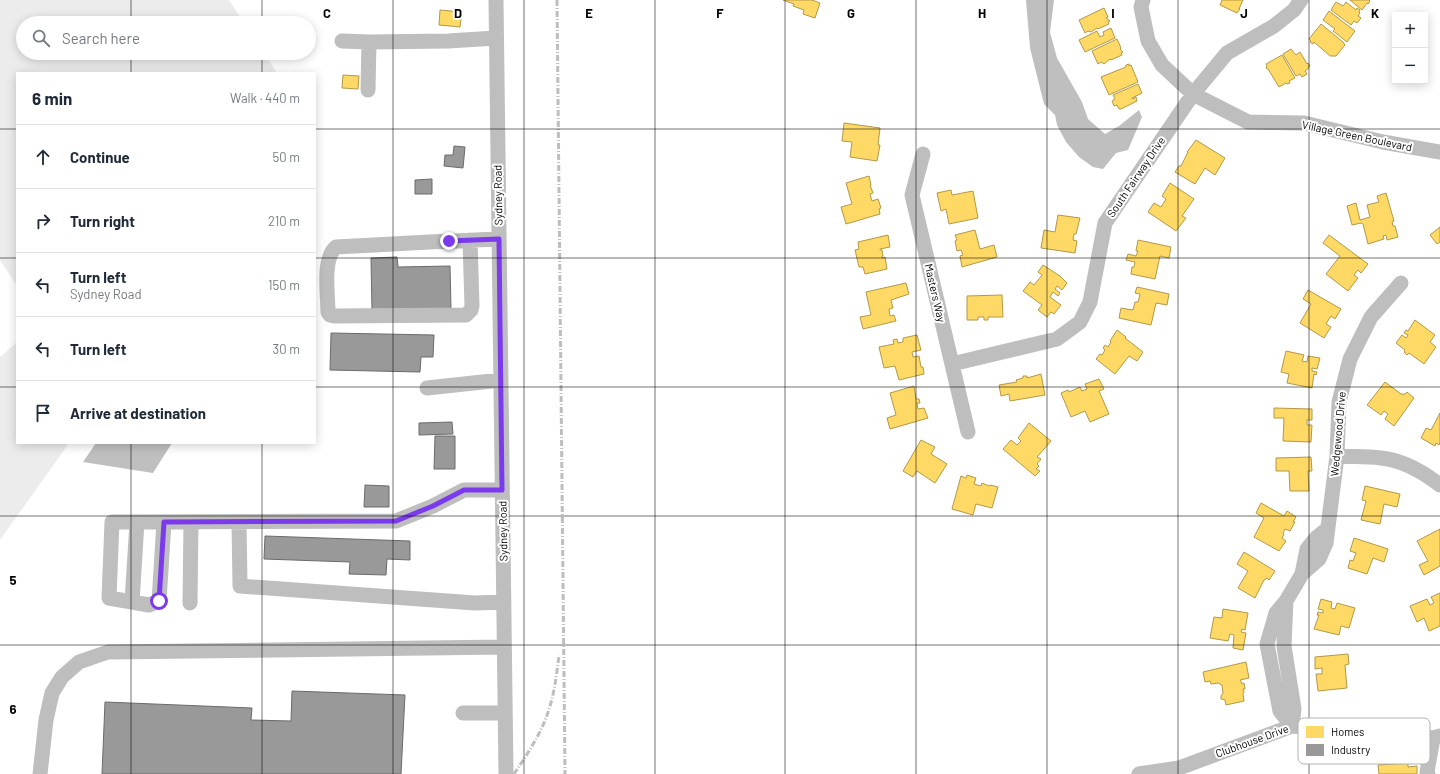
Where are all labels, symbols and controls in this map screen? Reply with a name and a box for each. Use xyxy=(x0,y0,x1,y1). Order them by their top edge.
text: C xyxy=(323,5,331,21)
text: D xyxy=(454,5,462,21)
text: E xyxy=(585,5,593,21)
text: F xyxy=(716,5,724,21)
text: G xyxy=(847,5,855,21)
text: H xyxy=(978,5,986,21)
text: I xyxy=(1111,5,1115,21)
text: J xyxy=(1240,5,1248,21)
text: K xyxy=(1371,5,1379,21)
map controls xyxy=(1392,12,1428,84)
button: + xyxy=(1392,12,1428,48)
search box xyxy=(16,16,316,60)
icon: search xyxy=(30,27,52,49)
text: Search here xyxy=(62,29,140,47)
button: − xyxy=(1392,48,1428,84)
text: 6 min xyxy=(32,88,72,108)
text: Walk · 440 m xyxy=(230,90,300,106)
street label: Village Green Boulevard xyxy=(1301,117,1413,154)
street label: South Fairway Drive xyxy=(1104,134,1167,219)
icon: ahead xyxy=(32,146,54,168)
text: Continue xyxy=(70,148,130,166)
text: 50 m xyxy=(273,149,300,165)
street label: Sydney Road xyxy=(490,165,505,225)
icon: right xyxy=(32,210,54,232)
text: Turn right xyxy=(70,212,135,230)
text: 210 m xyxy=(268,213,300,229)
route end xyxy=(440,232,458,250)
street label: Masters Way xyxy=(922,262,949,323)
text: Turn left xyxy=(70,268,126,286)
icon: left xyxy=(32,274,54,296)
text: 150 m xyxy=(268,277,300,293)
text: Sydney Road xyxy=(70,286,141,302)
icon: left xyxy=(32,338,54,360)
text: Turn left xyxy=(70,340,126,358)
text: 30 m xyxy=(273,341,300,357)
street label: Wedgewood Drive xyxy=(1327,391,1348,477)
icon: arrive xyxy=(32,402,54,424)
text: Arrive at destination xyxy=(70,404,206,422)
street label: Sydney Road xyxy=(495,501,510,561)
text: 5 xyxy=(9,572,17,588)
route start xyxy=(150,592,168,610)
text: 6 xyxy=(10,701,17,717)
legend xyxy=(1298,718,1430,764)
street label: Clubhouse Drive xyxy=(1214,721,1290,760)
text: Homes xyxy=(1331,725,1364,738)
text: Industry xyxy=(1331,743,1370,756)

